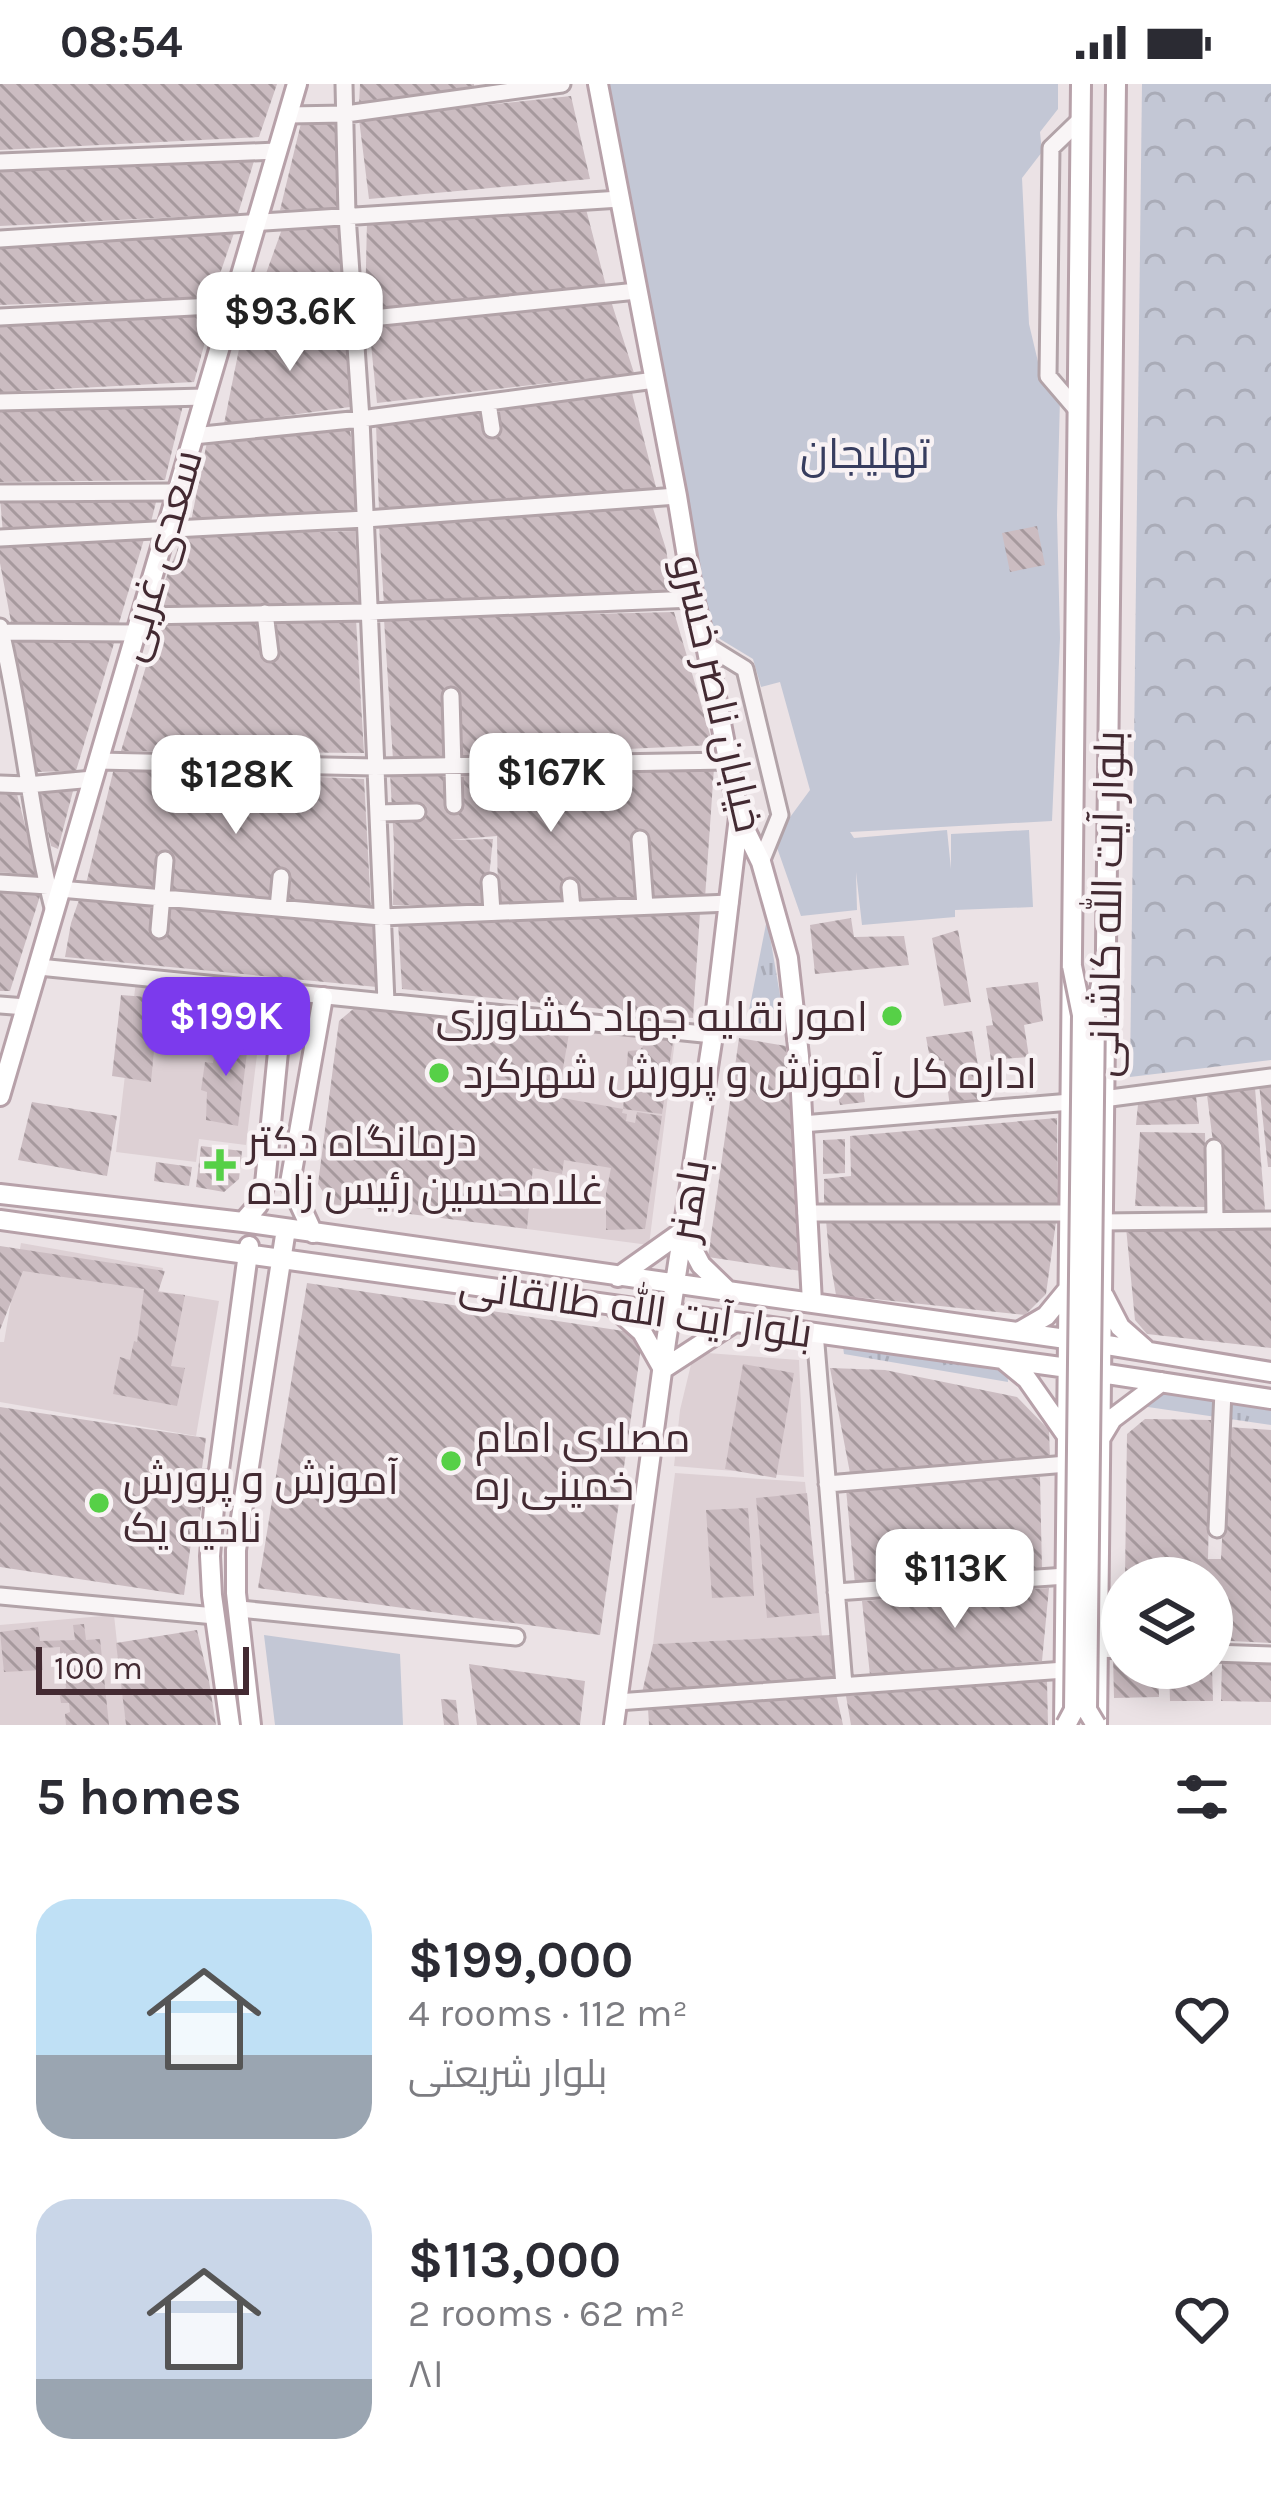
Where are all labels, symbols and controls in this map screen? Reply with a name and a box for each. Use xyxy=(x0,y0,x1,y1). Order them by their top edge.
text: 08:54 xyxy=(60,16,183,68)
pin: $93.6K xyxy=(192,272,388,374)
text: $93.6K xyxy=(224,288,356,334)
park label: تهلیجان xyxy=(800,429,930,479)
street label: سعدی غربی xyxy=(105,444,213,667)
street label: خیابان ناصر خسرو xyxy=(662,550,774,837)
street label: بلوار آیت الله کاشانی xyxy=(1076,730,1135,1078)
pin: $167K xyxy=(467,733,635,835)
pin: $128K xyxy=(152,735,320,837)
text: $167K xyxy=(496,749,606,795)
text: $128K xyxy=(178,751,294,797)
pin: $199K xyxy=(142,977,310,1079)
place label: امور نقلیه جهاد کشاورزی xyxy=(436,992,868,1042)
text: $199K xyxy=(169,993,283,1039)
marker: امور نقلیه جهاد کشاورزی xyxy=(879,1003,905,1029)
place label: اداره کل آموزش و پرورش شهرکرد xyxy=(463,1049,1037,1101)
marker: اداره کل آموزش و پرورش شهرکرد xyxy=(426,1060,452,1086)
place label: درمانگاه دکتر غلامحسین رئیس زاده xyxy=(245,1117,604,1215)
marker: درمانگاه دکتر غلامحسین رئیس زاده xyxy=(204,1149,236,1181)
street label: باهنر xyxy=(658,1156,720,1247)
street label: بلوار آیت الله طالقانی xyxy=(456,1257,816,1359)
place label: مصلای امام خمینی ره xyxy=(475,1413,691,1511)
marker: مصلای امام خمینی ره xyxy=(438,1448,464,1474)
place label: آموزش و پرورش ناحیه یک xyxy=(123,1455,399,1553)
marker: آموزش و پرورش ناحیه یک xyxy=(86,1490,112,1516)
pin: $113K xyxy=(871,1529,1039,1631)
text: $113K xyxy=(903,1545,1007,1591)
map controls xyxy=(1101,1557,1233,1689)
button: layers xyxy=(1101,1557,1233,1689)
scale bar xyxy=(36,1641,249,1694)
text: 100 m xyxy=(54,1649,143,1687)
icon: filters xyxy=(1169,1764,1235,1830)
text: 5 homes xyxy=(36,1767,242,1827)
text: $199,000 xyxy=(408,1930,633,1990)
icon: home xyxy=(132,1947,276,2091)
icon: heart xyxy=(1169,1986,1235,2052)
text: 4 rooms · 112 m² xyxy=(408,1990,688,2036)
text: بلوار شریعتی xyxy=(408,2051,607,2097)
text: $113,000 xyxy=(408,2230,621,2290)
icon: home xyxy=(132,2247,276,2391)
icon: heart xyxy=(1169,2286,1235,2352)
text: 2 rooms · 62 m² xyxy=(408,2290,685,2336)
text: ۸۱ xyxy=(408,2351,444,2397)

